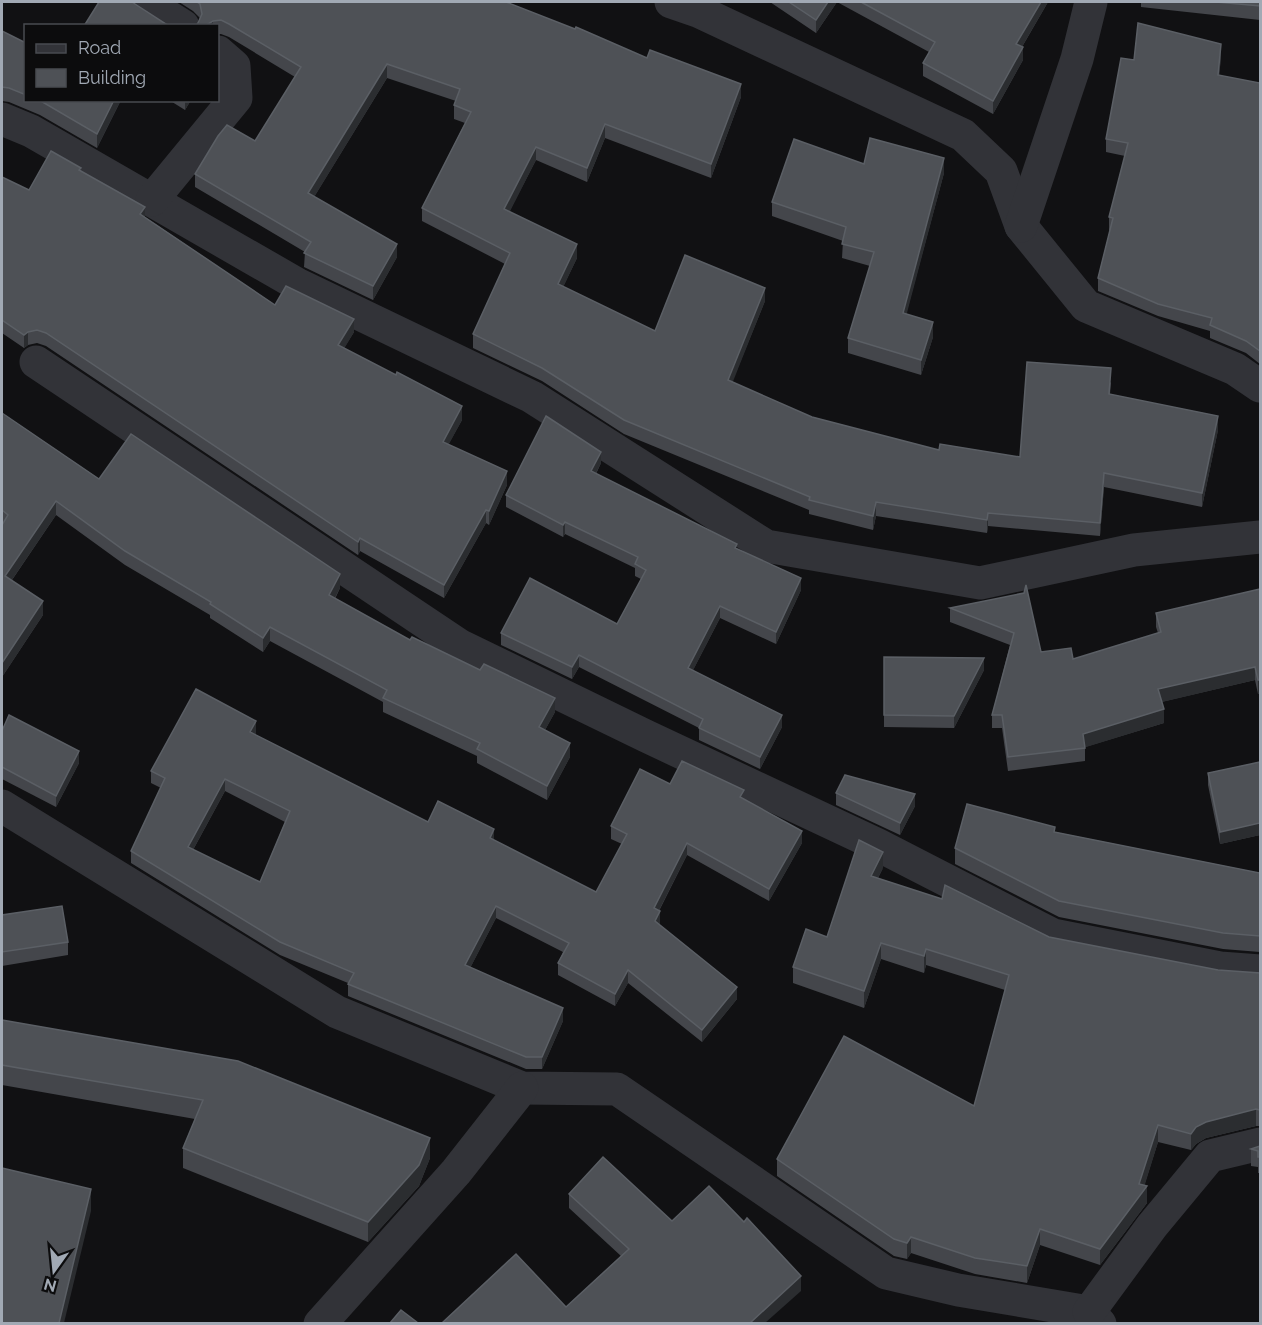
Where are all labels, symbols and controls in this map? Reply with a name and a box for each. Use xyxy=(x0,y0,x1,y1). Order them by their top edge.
legend xyxy=(24,24,219,102)
text: Road xyxy=(78,37,121,58)
text: Building xyxy=(78,67,146,88)
north arrow xyxy=(24,1241,84,1301)
text: N xyxy=(42,1274,59,1296)

